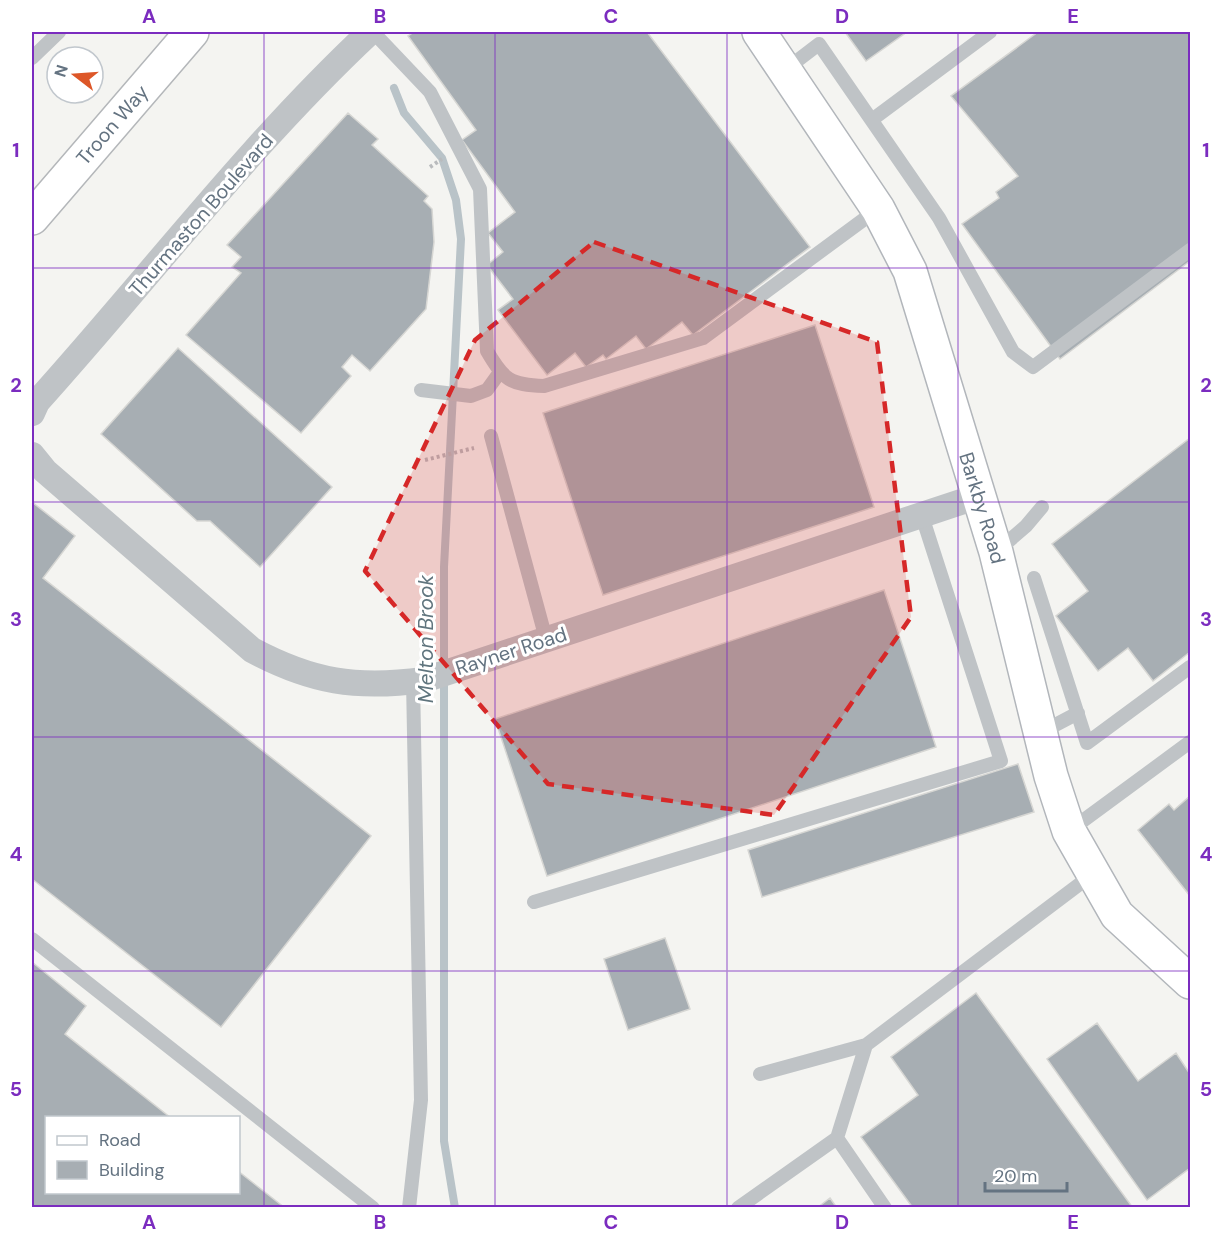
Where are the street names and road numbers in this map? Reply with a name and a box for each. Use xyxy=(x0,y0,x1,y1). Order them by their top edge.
street label: Troon Way xyxy=(70,79,154,170)
street label: Thurmaston Boulevard xyxy=(123,128,279,302)
street label: Barkby Road xyxy=(953,449,1011,566)
street label: Rayner Road xyxy=(452,621,570,681)

